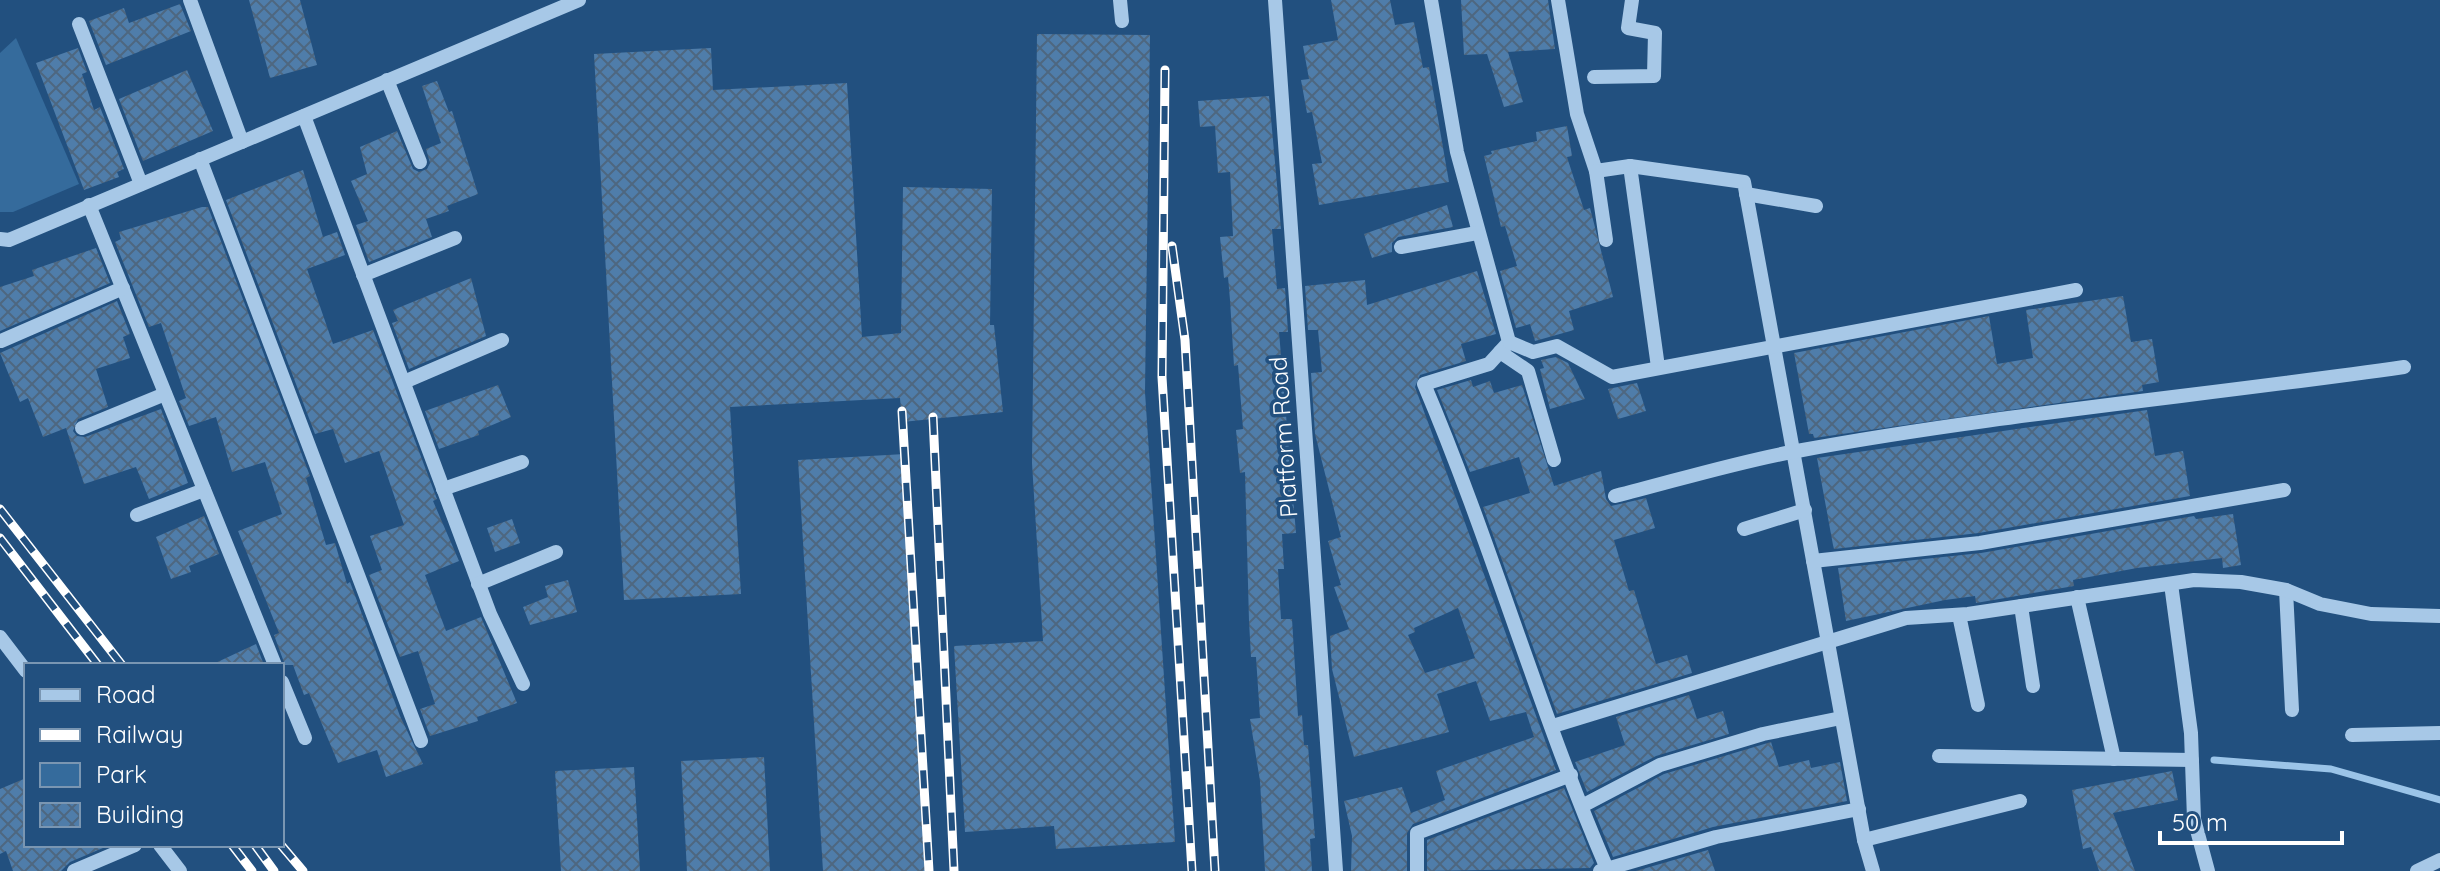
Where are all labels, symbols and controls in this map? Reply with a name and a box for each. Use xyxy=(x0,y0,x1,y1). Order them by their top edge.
street label: Platform Road xyxy=(1262,356,1304,519)
legend xyxy=(24,663,284,847)
text: Road xyxy=(96,679,156,709)
text: Railway xyxy=(96,719,183,749)
text: Park xyxy=(96,759,147,789)
scale bar xyxy=(2160,795,2342,845)
text: Building xyxy=(96,799,184,829)
text: 50 m xyxy=(2172,807,2228,837)

